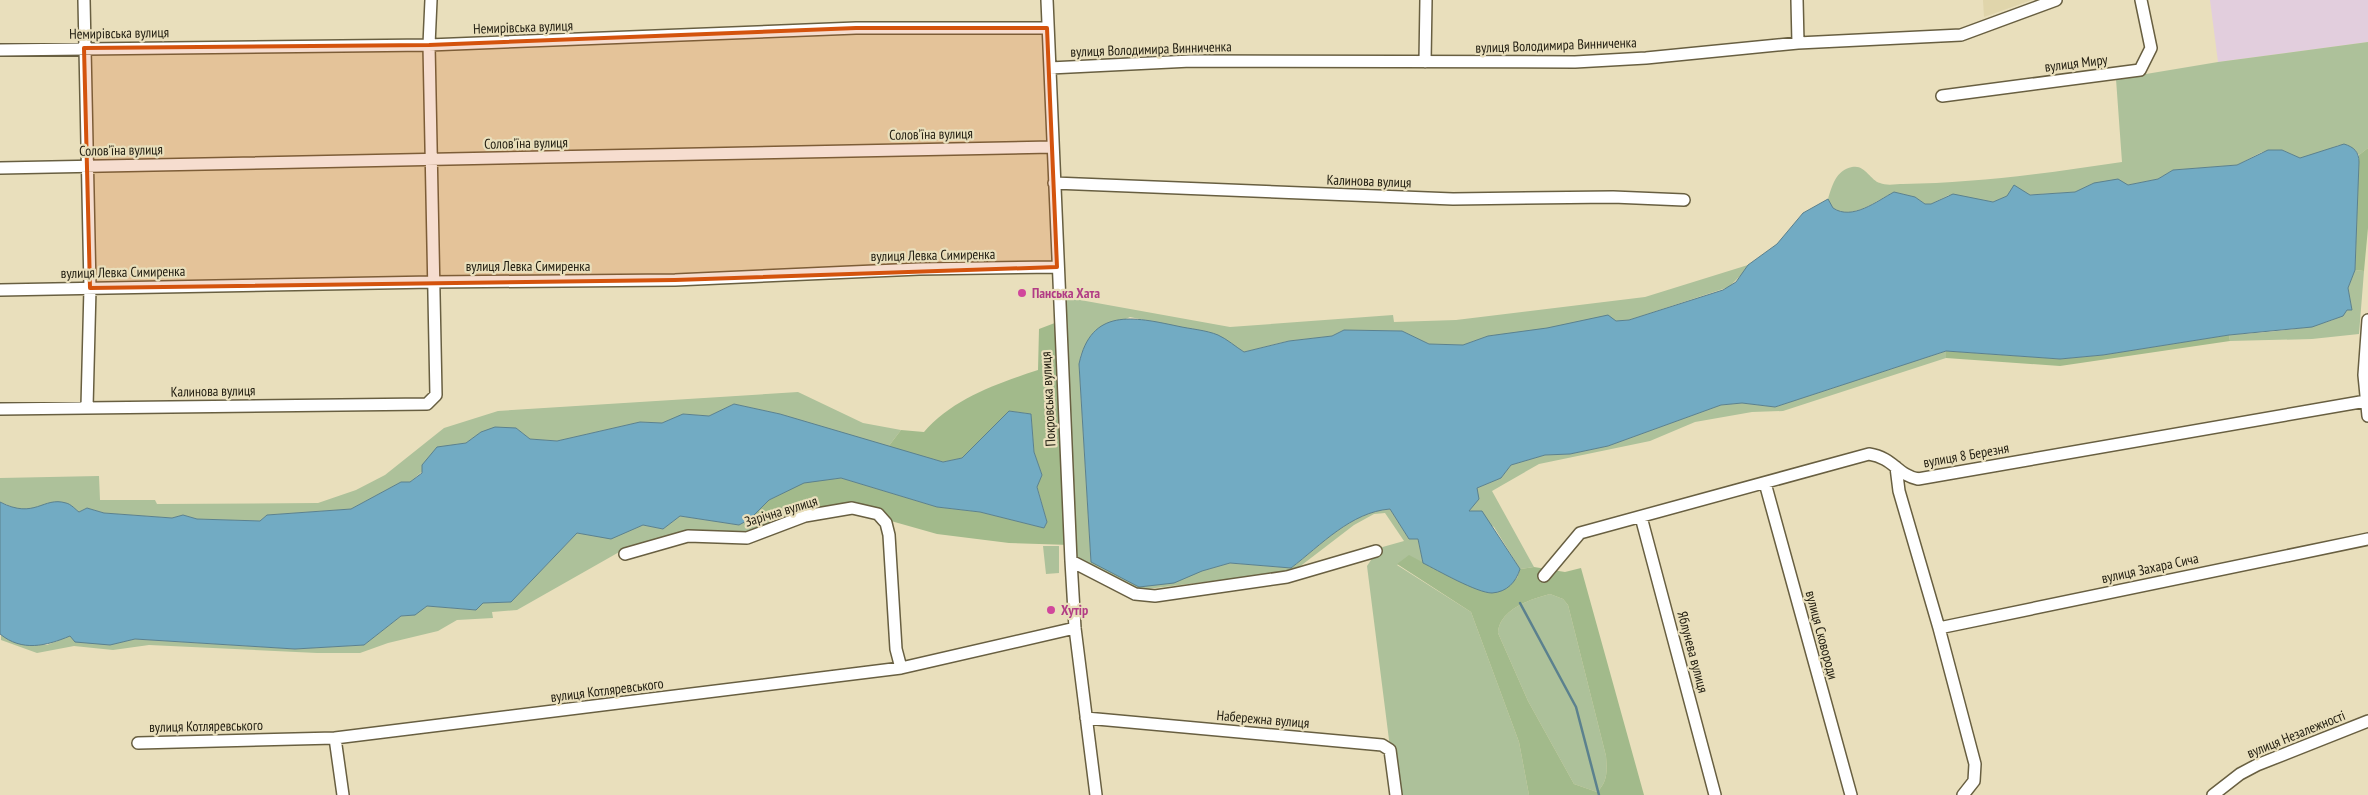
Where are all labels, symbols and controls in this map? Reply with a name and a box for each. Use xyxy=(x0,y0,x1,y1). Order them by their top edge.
street label: Немирівська вулиця xyxy=(473,16,573,38)
street label: Немирівська вулиця xyxy=(69,23,169,43)
street label: вулиця Володимира Винниченка xyxy=(1475,33,1637,57)
street label: вулиця Володимира Винниченка xyxy=(1070,37,1232,61)
street label: вулиця Миру xyxy=(2043,50,2109,76)
street label: Соловʼїна вулиця xyxy=(889,124,973,144)
street label: Соловʼїна вулиця xyxy=(484,133,568,153)
street label: Соловʼїна вулиця xyxy=(79,140,163,160)
street label: Калинова вулиця xyxy=(1326,171,1412,191)
street label: вулиця Левка Симиренка xyxy=(871,245,995,265)
street label: вулиця Левка Симиренка xyxy=(466,257,590,275)
street label: вулиця Левка Симиренка xyxy=(61,262,185,282)
place label: Панська Хата xyxy=(1032,284,1100,302)
marker: Панська Хата xyxy=(1016,287,1028,299)
street label: Покровська вулиця xyxy=(1037,351,1059,447)
street label: Калинова вулиця xyxy=(170,381,256,401)
street label: вулиця 8 Березня xyxy=(1922,439,2010,471)
street label: Зарічна вулиця xyxy=(742,491,820,531)
street label: вулиця Захара Сича xyxy=(2100,549,2200,587)
street label: вулиця Сковороди xyxy=(1802,589,1842,681)
place label: Хутір xyxy=(1061,601,1088,619)
marker: Хутір xyxy=(1045,604,1057,616)
street label: Яблунева вулиця xyxy=(1673,609,1713,695)
street label: вулиця Котляревського xyxy=(549,674,665,706)
street label: Набережна вулиця xyxy=(1216,706,1310,732)
street label: вулиця Незалежності xyxy=(2244,706,2348,762)
street label: вулиця Котляревського xyxy=(149,716,263,736)

